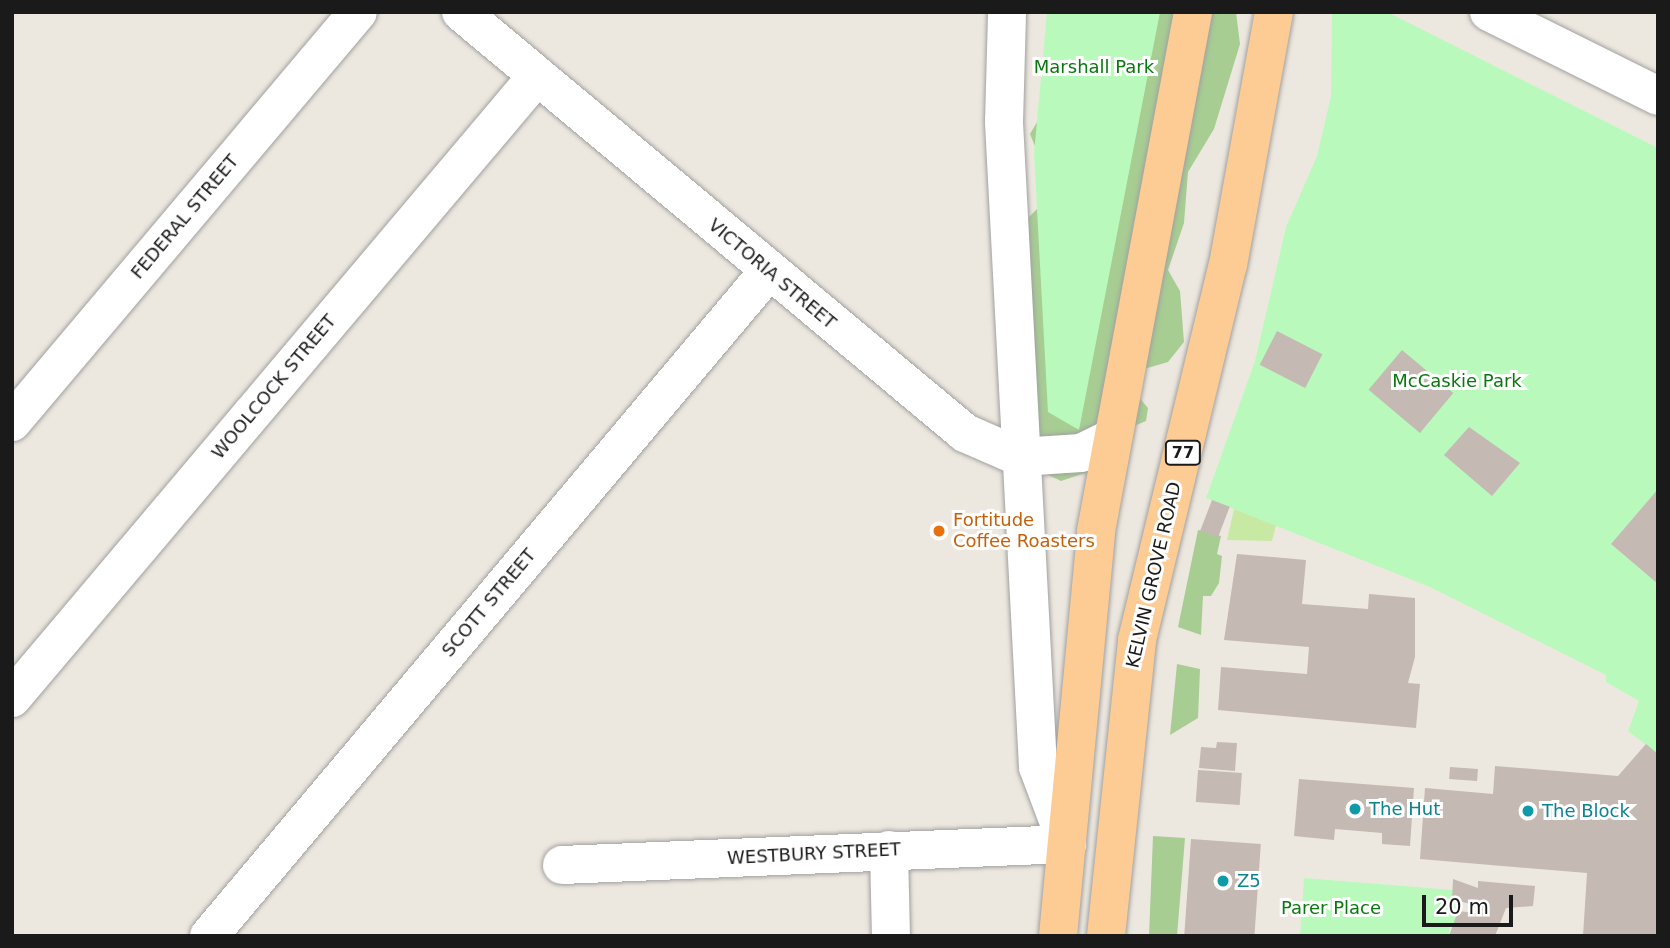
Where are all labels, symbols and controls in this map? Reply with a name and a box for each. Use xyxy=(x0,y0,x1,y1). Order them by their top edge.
park label: Marshall Park xyxy=(1034,56,1154,78)
street label: FEDERAL STREET xyxy=(127,151,243,283)
street label: VICTORIA STREET xyxy=(704,214,840,334)
street label: WOOLCOCK STREET xyxy=(207,310,341,464)
park label: McCaskie Park xyxy=(1392,370,1522,392)
road number: 77 xyxy=(1164,440,1202,466)
street label: KELVIN GROVE ROAD xyxy=(1122,480,1186,670)
place label: Fortitude Coffee Roasters xyxy=(953,510,1095,552)
marker: Fortitude Coffee Roasters xyxy=(931,523,947,539)
street label: SCOTT STREET xyxy=(438,545,540,661)
place label: The Hut xyxy=(1369,798,1440,820)
place label: The Block xyxy=(1542,800,1630,822)
marker: The Hut xyxy=(1347,801,1363,817)
marker: The Block xyxy=(1520,803,1536,819)
street label: WESTBURY STREET xyxy=(727,839,901,869)
place label: Z5 xyxy=(1237,870,1261,892)
marker: Z5 xyxy=(1215,873,1231,889)
scale bar xyxy=(1425,881,1516,925)
text: 20 m xyxy=(1435,895,1489,919)
park label: Parer Place xyxy=(1281,897,1381,919)

